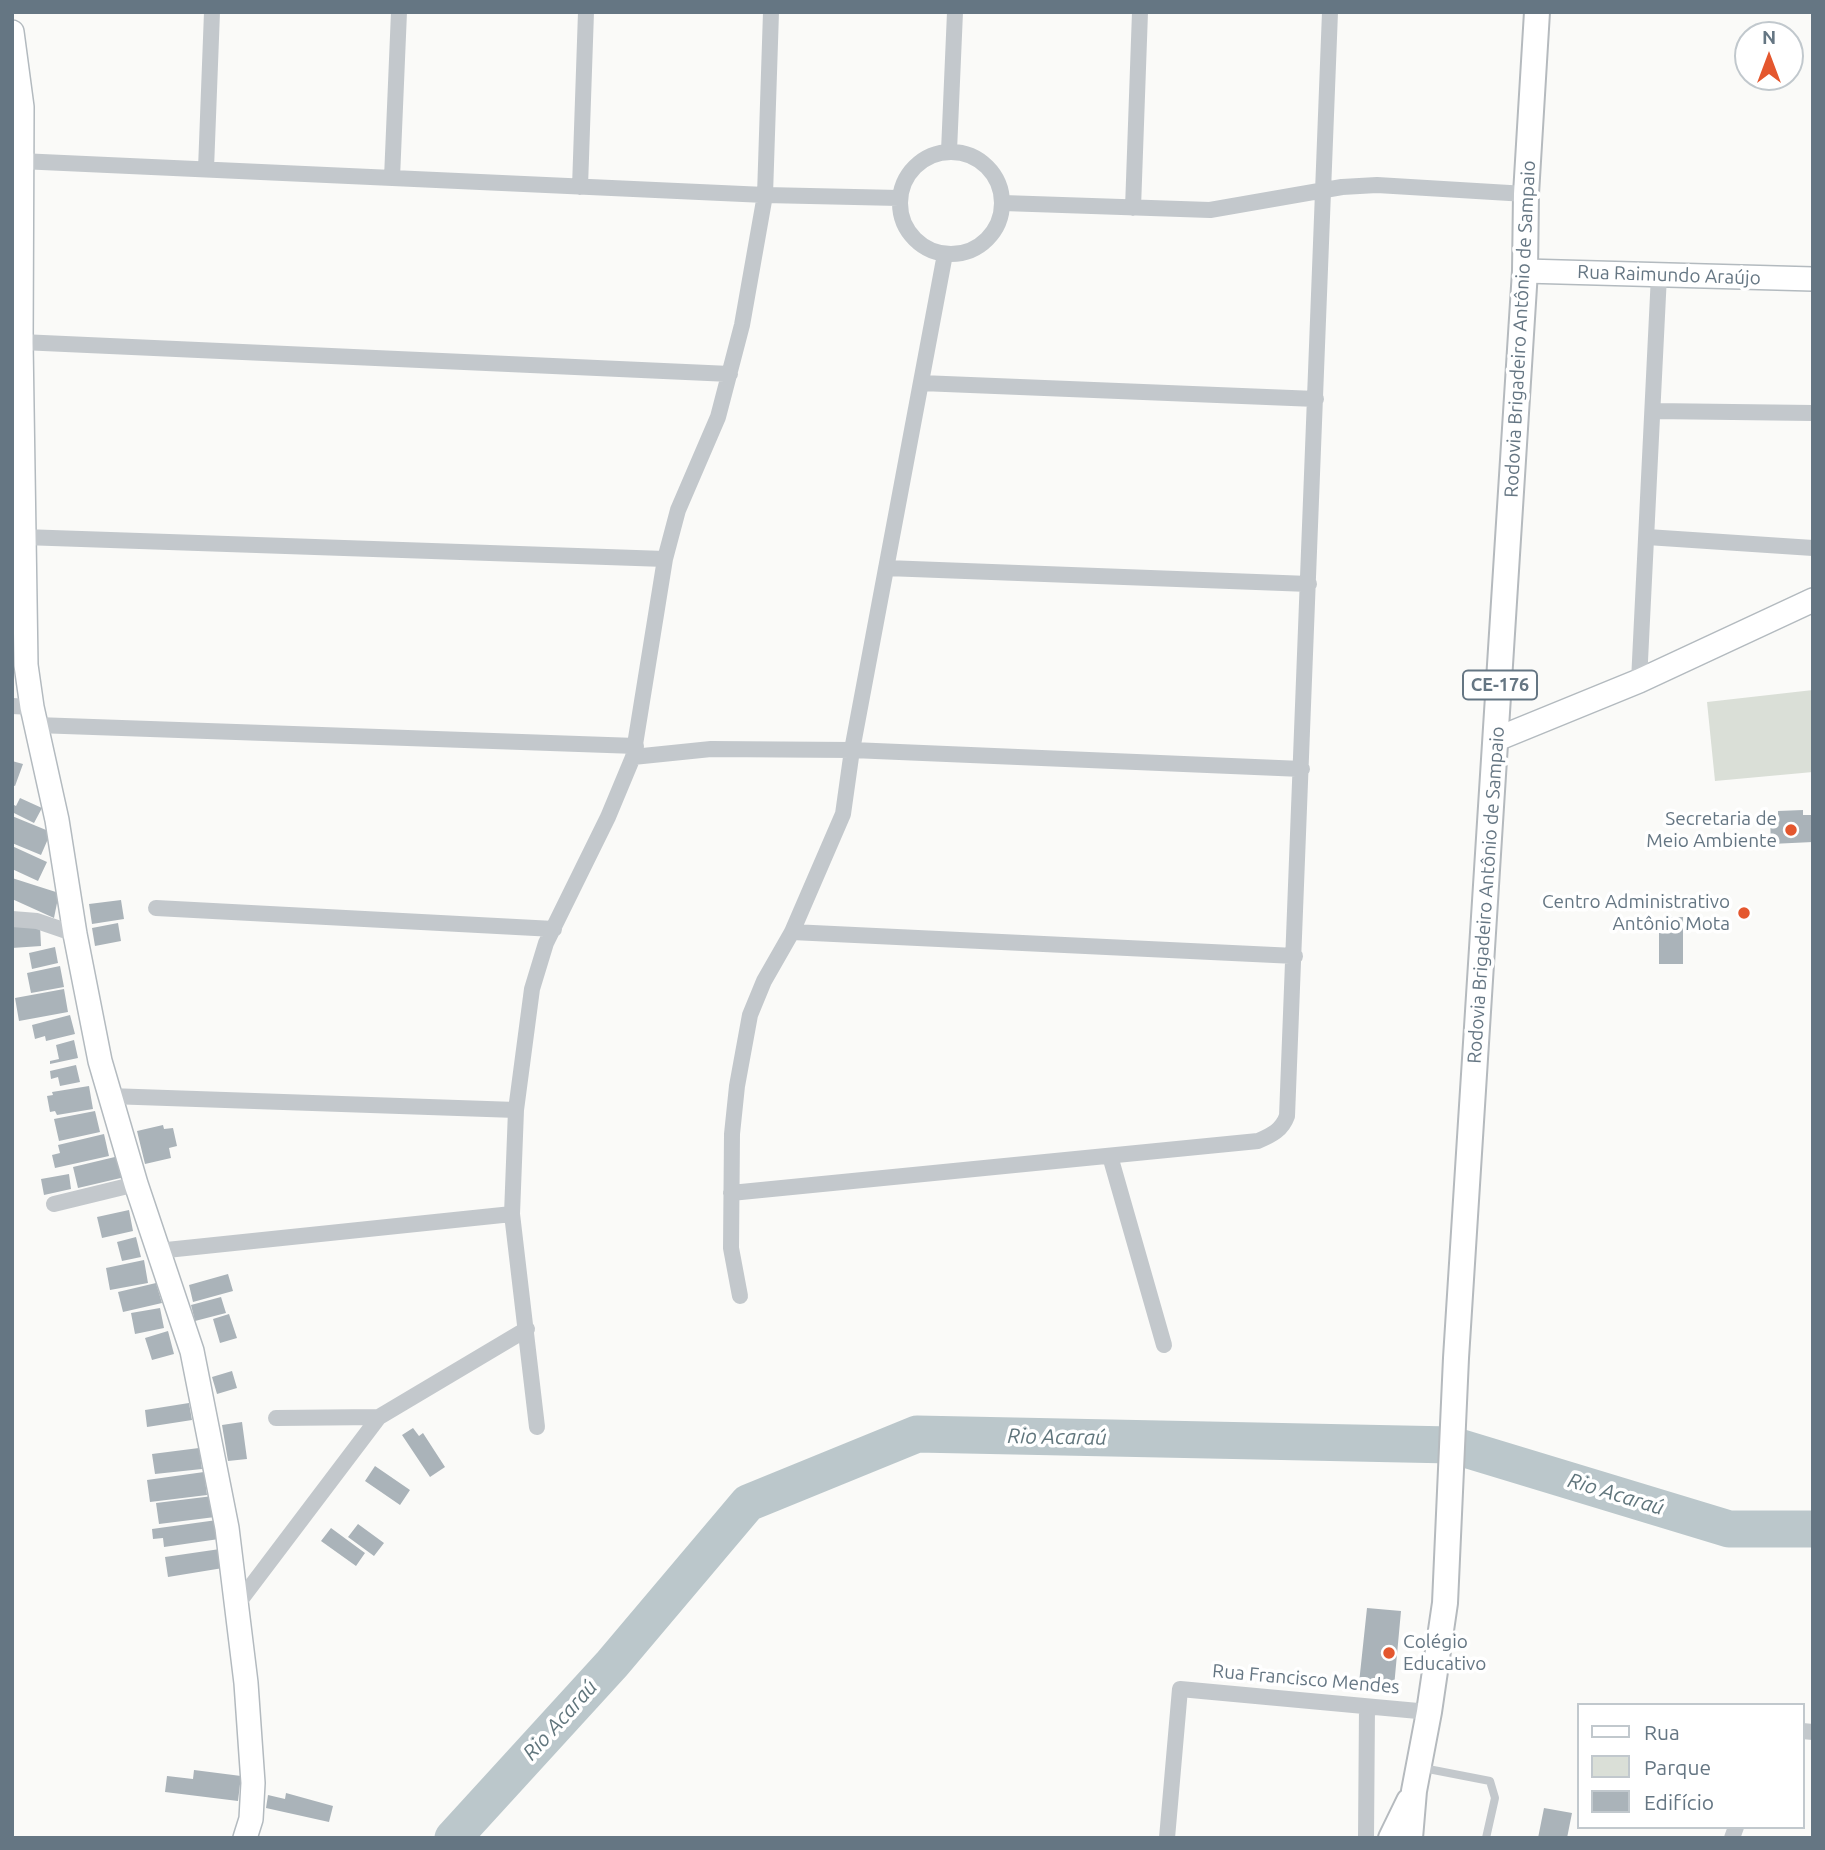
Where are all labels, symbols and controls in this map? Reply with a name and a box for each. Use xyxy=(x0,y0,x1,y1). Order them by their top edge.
north arrow xyxy=(1734,21,1804,91)
text: N xyxy=(1762,26,1776,48)
street label: Rodovia Brigadeiro Antônio de Sampaio xyxy=(1500,160,1540,498)
street label: Rua Raimundo Araújo xyxy=(1577,260,1761,290)
road number: CE-176 xyxy=(1463,670,1537,700)
street label: Rodovia Brigadeiro Antônio de Sampaio xyxy=(1463,726,1509,1064)
place label: Secretaria de Meio Ambiente xyxy=(1646,808,1777,852)
marker: Secretaria de Meio Ambiente xyxy=(1783,822,1799,838)
place label: Centro Administrativo Antônio Mota xyxy=(1542,891,1730,935)
marker: Centro Administrativo Antônio Mota xyxy=(1736,905,1752,921)
water label: Rio Acaraú xyxy=(1007,1424,1107,1450)
water label: Rio Acaraú xyxy=(1565,1467,1667,1521)
place label: Colégio Educativo xyxy=(1403,1631,1486,1675)
marker: Colégio Educativo xyxy=(1381,1645,1397,1661)
street label: Rua Francisco Mendes xyxy=(1211,1659,1401,1699)
water label: Rio Acaraú xyxy=(517,1675,603,1765)
legend xyxy=(1576,1703,1804,1829)
text: Rua xyxy=(1644,1720,1680,1744)
text: Parque xyxy=(1644,1755,1711,1779)
text: Edifício xyxy=(1644,1790,1714,1814)

